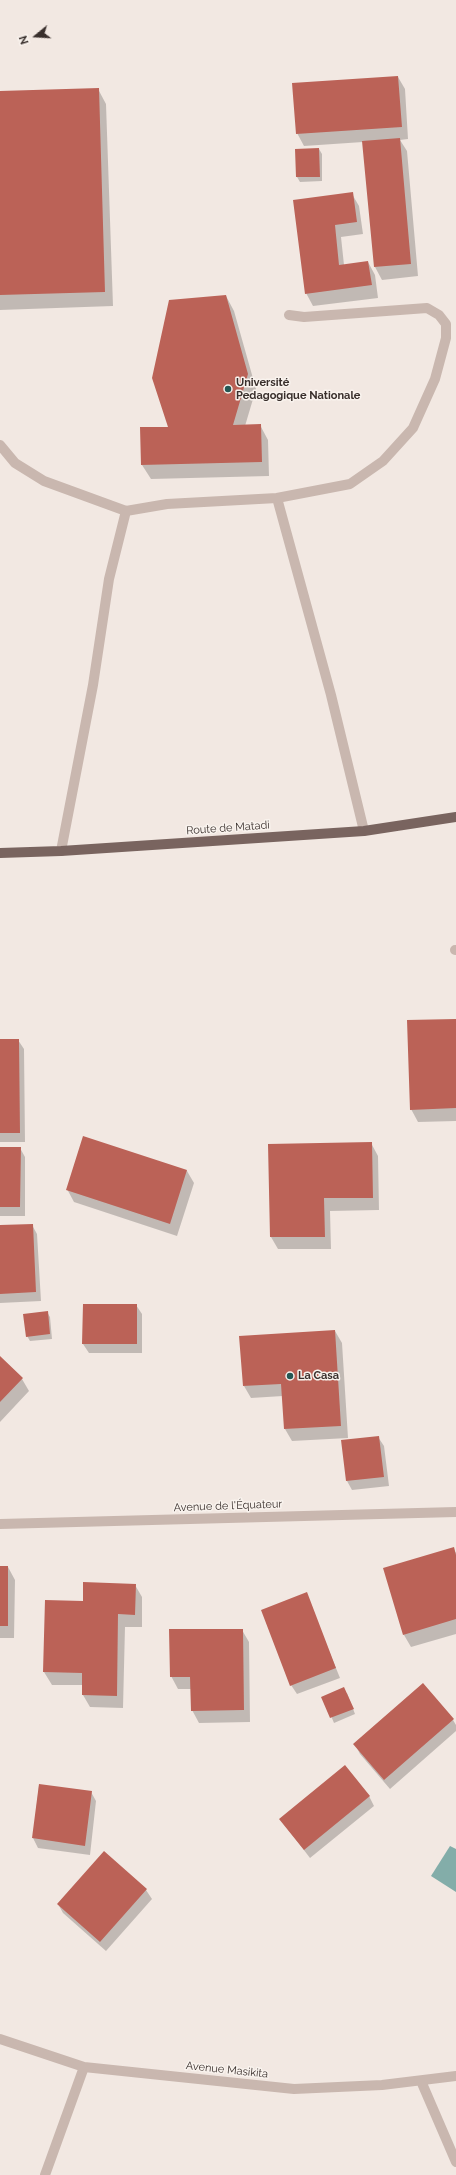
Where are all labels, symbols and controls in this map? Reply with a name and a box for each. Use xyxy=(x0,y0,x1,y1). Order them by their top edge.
north arrow xyxy=(16,16,56,56)
text: N xyxy=(17,34,32,46)
place label: Université Pedagogique Nationale xyxy=(236,376,360,402)
marker: Université Pedagogique Nationale xyxy=(223,384,233,394)
street label: Route de Matadi xyxy=(186,819,270,837)
place label: La Casa xyxy=(298,1369,339,1383)
marker: La Casa xyxy=(285,1371,295,1381)
street label: Avenue de l'Équateur xyxy=(173,1498,283,1514)
street label: Avenue Masikita xyxy=(185,2059,269,2081)

